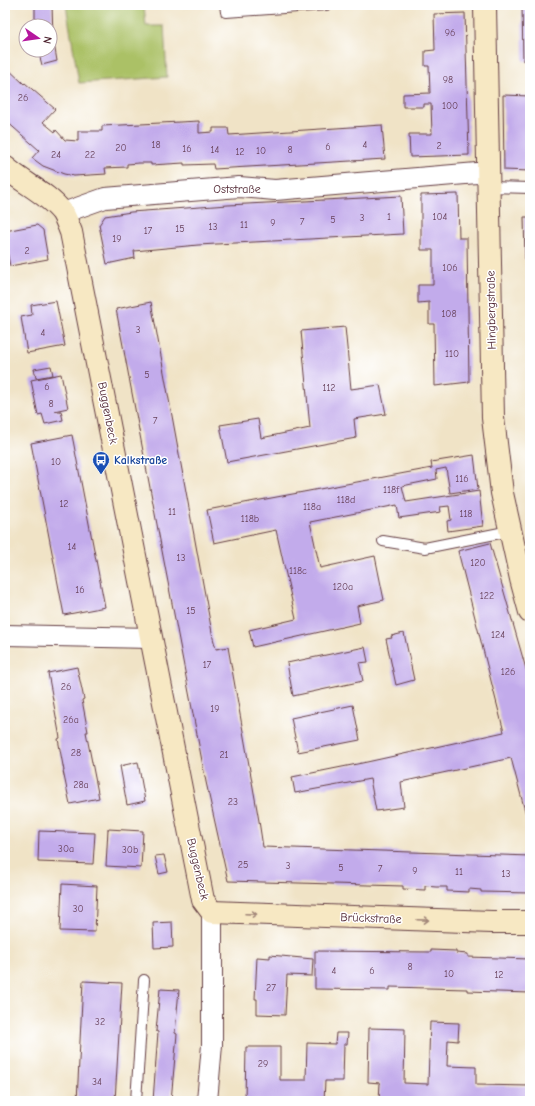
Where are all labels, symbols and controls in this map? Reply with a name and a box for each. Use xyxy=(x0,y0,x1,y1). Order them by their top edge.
north arrow xyxy=(18,18,58,58)
house number: 96 xyxy=(445,27,455,39)
text: N xyxy=(40,35,54,45)
house number: 98 xyxy=(443,74,453,86)
house number: 26 xyxy=(18,92,28,104)
house number: 100 xyxy=(442,100,458,112)
house number: 18 xyxy=(151,139,161,151)
house number: 4 xyxy=(363,139,368,151)
house number: 2 xyxy=(436,140,442,152)
house number: 6 xyxy=(325,141,331,153)
house number: 20 xyxy=(115,142,127,154)
house number: 16 xyxy=(182,143,192,155)
house number: 14 xyxy=(211,144,220,156)
house number: 8 xyxy=(287,144,293,156)
house number: 10 xyxy=(256,145,266,157)
house number: 12 xyxy=(235,146,245,158)
house number: 24 xyxy=(51,149,61,161)
house number: 22 xyxy=(85,149,95,161)
street label: Oststraße xyxy=(213,182,261,196)
house number: 1 xyxy=(387,211,391,223)
house number: 104 xyxy=(433,211,448,223)
house number: 3 xyxy=(359,212,365,224)
house number: 5 xyxy=(330,214,336,226)
house number: 7 xyxy=(300,216,305,228)
house number: 9 xyxy=(270,217,276,229)
house number: 11 xyxy=(240,219,248,231)
house number: 13 xyxy=(208,221,218,233)
house number: 15 xyxy=(175,223,185,235)
house number: 17 xyxy=(144,225,153,237)
house number: 19 xyxy=(112,233,122,245)
house number: 2 xyxy=(24,245,30,257)
house number: 106 xyxy=(442,262,458,274)
street label: Hingbergstraße xyxy=(483,270,499,350)
house number: 108 xyxy=(441,308,457,320)
house number: 3 xyxy=(135,324,141,336)
house number: 4 xyxy=(41,327,46,339)
house number: 110 xyxy=(445,348,459,360)
house number: 5 xyxy=(144,369,150,381)
house number: 6 xyxy=(44,381,50,393)
street label: Buggenbeck xyxy=(95,381,121,445)
house number: 112 xyxy=(322,382,336,394)
house number: 8 xyxy=(48,398,54,410)
house number: 7 xyxy=(153,415,158,427)
bus stop icon: Kalkstraße xyxy=(91,450,111,475)
place label: Kalkstraße xyxy=(114,453,167,467)
house number: 10 xyxy=(51,456,61,468)
house number: 116 xyxy=(455,473,469,485)
house number: 118f xyxy=(383,484,400,496)
house number: 118d xyxy=(337,494,355,506)
house number: 12 xyxy=(59,498,69,510)
house number: 118a xyxy=(303,501,321,513)
house number: 11 xyxy=(168,506,176,518)
house number: 118 xyxy=(459,508,473,520)
house number: 118b xyxy=(241,513,259,525)
house number: 14 xyxy=(68,541,77,553)
house number: 13 xyxy=(176,552,186,564)
house number: 120 xyxy=(470,557,486,569)
house number: 118c xyxy=(289,565,307,577)
house number: 120a xyxy=(333,581,353,593)
house number: 16 xyxy=(75,584,85,596)
house number: 122 xyxy=(480,590,494,602)
house number: 15 xyxy=(186,605,196,617)
house number: 124 xyxy=(491,629,505,641)
house number: 17 xyxy=(203,659,212,671)
house number: 126 xyxy=(501,666,515,678)
house number: 26 xyxy=(61,681,71,693)
house number: 19 xyxy=(210,703,220,715)
house number: 26a xyxy=(63,714,79,726)
house number: 28 xyxy=(71,747,81,759)
house number: 21 xyxy=(219,749,229,761)
house number: 28a xyxy=(73,779,89,791)
house number: 23 xyxy=(228,796,238,808)
street label: Buggenbeck xyxy=(184,837,212,901)
house number: 30a xyxy=(58,843,74,855)
house number: 30b xyxy=(122,844,138,856)
house number: 25 xyxy=(238,859,248,871)
house number: 3 xyxy=(285,860,291,872)
house number: 5 xyxy=(338,862,344,874)
house number: 7 xyxy=(378,863,383,875)
house number: 9 xyxy=(412,865,418,877)
house number: 11 xyxy=(455,866,463,878)
house number: 13 xyxy=(501,868,511,880)
house number: 30 xyxy=(72,903,84,915)
one-way arrow xyxy=(244,910,257,918)
street label: Brückstraße xyxy=(340,910,402,926)
one-way arrow xyxy=(416,916,429,923)
house number: 8 xyxy=(407,961,413,973)
house number: 4 xyxy=(332,965,337,977)
house number: 6 xyxy=(369,965,375,977)
house number: 10 xyxy=(444,968,454,980)
house number: 12 xyxy=(494,969,504,981)
house number: 27 xyxy=(266,982,276,994)
house number: 32 xyxy=(95,1016,105,1028)
house number: 29 xyxy=(258,1058,268,1070)
house number: 34 xyxy=(92,1076,102,1088)

